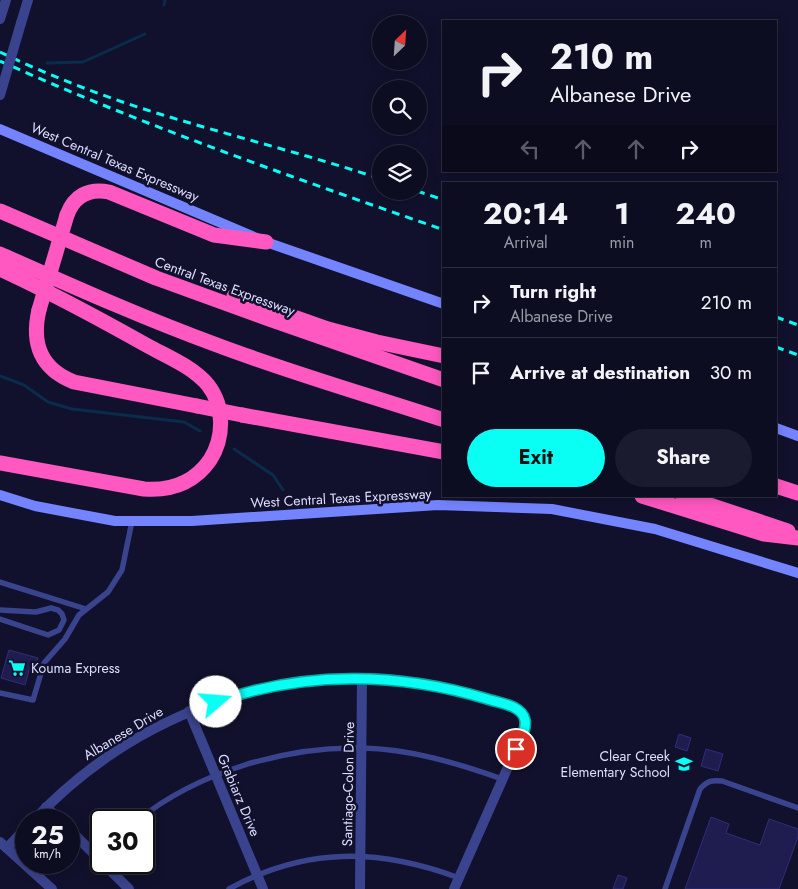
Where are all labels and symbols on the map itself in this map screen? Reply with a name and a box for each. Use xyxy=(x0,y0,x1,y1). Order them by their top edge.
north arrow xyxy=(372,15,428,70)
street label: West Central Texas Expressway xyxy=(28,117,203,207)
street label: Central Texas Expressway xyxy=(152,251,299,321)
street label: West Central Texas Expressway xyxy=(250,483,433,513)
supermarket icon: Kouma Express xyxy=(7,658,27,678)
place label: Kouma Express xyxy=(31,658,120,678)
position arrow xyxy=(189,675,241,727)
street label: Albanese Drive xyxy=(79,701,167,765)
street label: Santiago-Colon Drive xyxy=(337,721,359,847)
pin xyxy=(495,728,537,770)
place label: Clear Creek Elementary School xyxy=(560,746,671,782)
street label: Grabiarz Drive xyxy=(213,751,265,839)
school or university icon: Clear Creek Elementary School xyxy=(674,754,694,774)
speed limit sign: 30 xyxy=(90,809,155,874)

